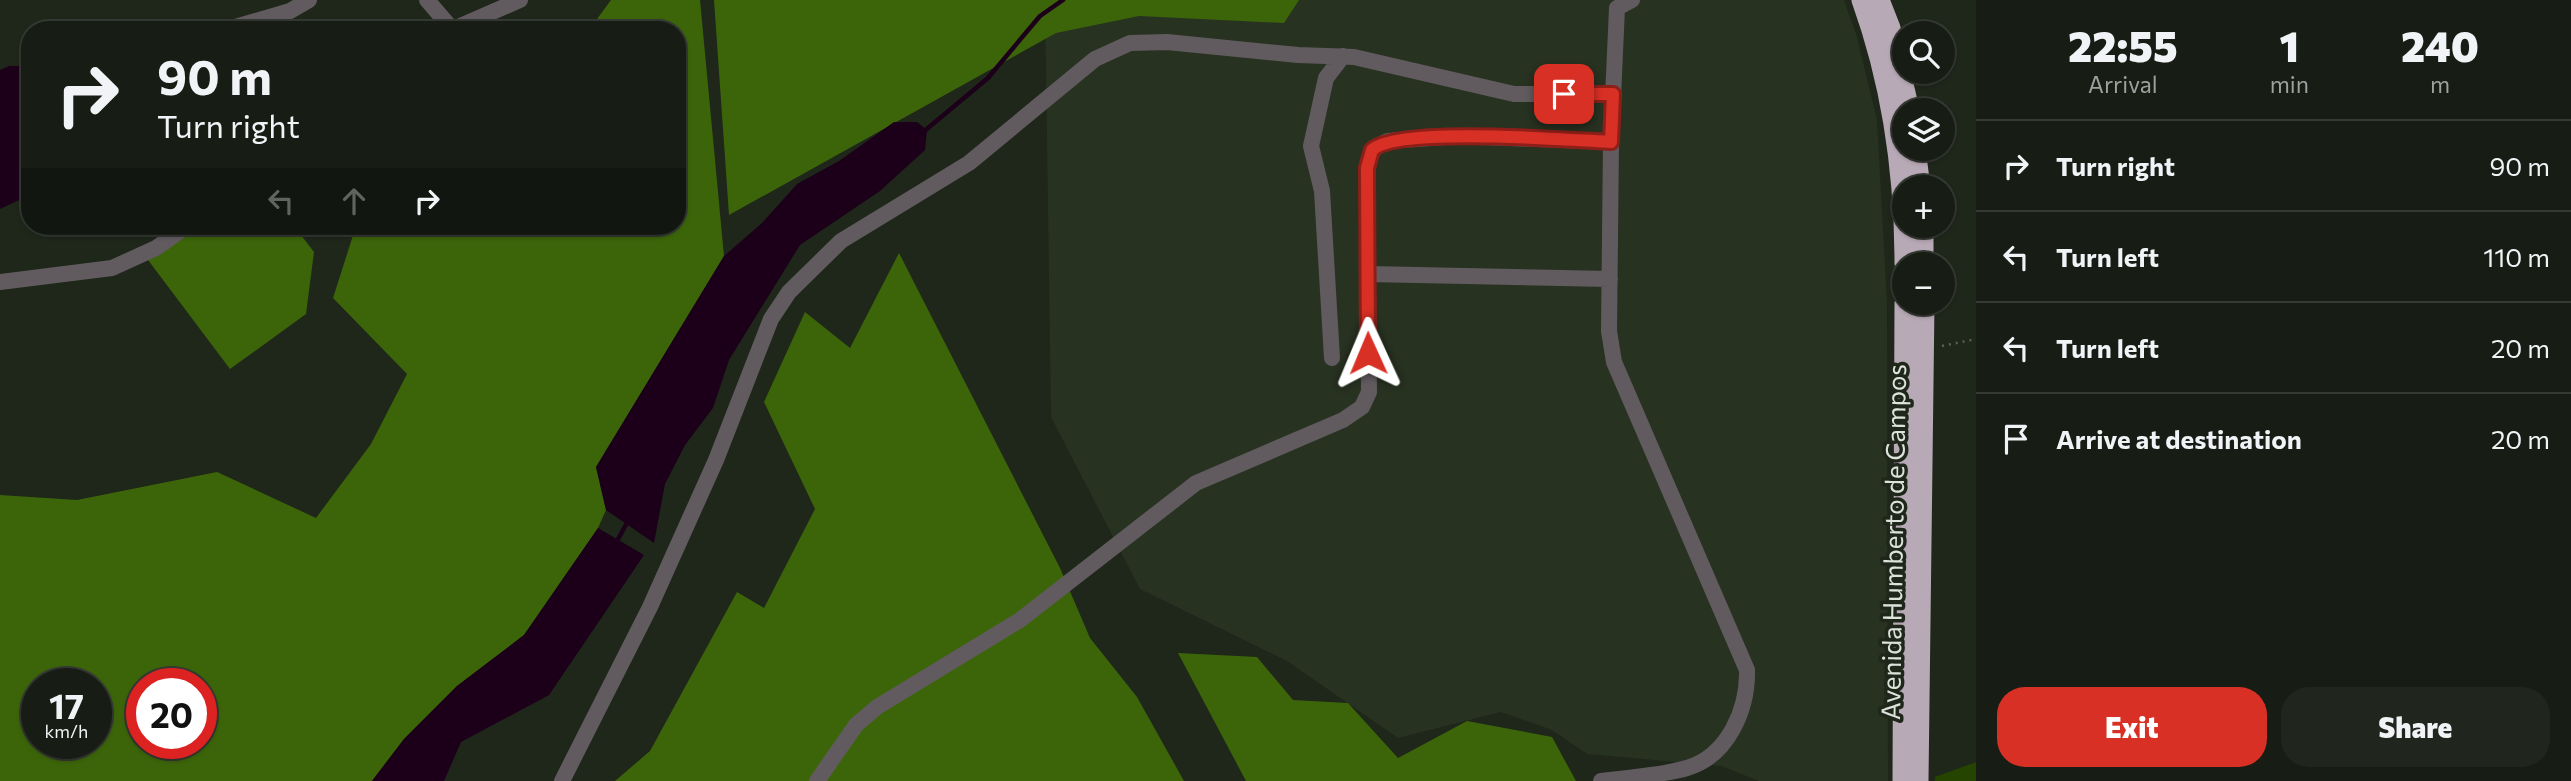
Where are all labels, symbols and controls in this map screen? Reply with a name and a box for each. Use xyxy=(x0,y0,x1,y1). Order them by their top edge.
text: 22:55 xyxy=(2068,19,2178,71)
text: 1 xyxy=(2279,19,2299,71)
text: 240 xyxy=(2401,19,2479,71)
map controls xyxy=(1892,21,1955,315)
button: search xyxy=(1892,21,1955,84)
text: 90 m xyxy=(157,45,272,105)
icon: right xyxy=(42,49,133,140)
pin xyxy=(1534,64,1594,124)
text: Arrival xyxy=(2088,70,2158,98)
text: min xyxy=(2270,70,2309,98)
text: m xyxy=(2430,70,2450,98)
icon: arrive xyxy=(1545,75,1583,113)
button: layers xyxy=(1892,98,1955,161)
text: Turn right xyxy=(157,105,300,145)
icon: right xyxy=(1997,147,2035,185)
text: Turn right xyxy=(2056,150,2175,181)
text: 90 m xyxy=(2490,150,2550,181)
button: + xyxy=(1892,175,1955,238)
icon: left xyxy=(262,182,300,220)
icon: ahead xyxy=(335,182,373,220)
icon: right xyxy=(408,182,446,220)
icon: left xyxy=(1997,238,2035,276)
text: Turn left xyxy=(2056,241,2159,272)
text: 110 m xyxy=(2483,241,2550,272)
button: − xyxy=(1892,252,1955,315)
position arrow xyxy=(1331,316,1405,390)
icon: left xyxy=(1997,329,2035,367)
text: Turn left xyxy=(2056,332,2159,363)
text: 20 m xyxy=(2491,332,2550,363)
street label: Avenida Humberto de Campos xyxy=(1874,364,1911,720)
icon: arrive xyxy=(1997,420,2035,458)
text: Arrive at destination xyxy=(2056,423,2302,454)
text: 20 m xyxy=(2491,423,2550,454)
speed limit sign: 20 xyxy=(126,668,217,759)
text: 17 xyxy=(49,683,84,726)
button: Exit xyxy=(1997,687,2267,767)
button: Share xyxy=(2281,687,2550,767)
text: km/h xyxy=(45,720,88,742)

